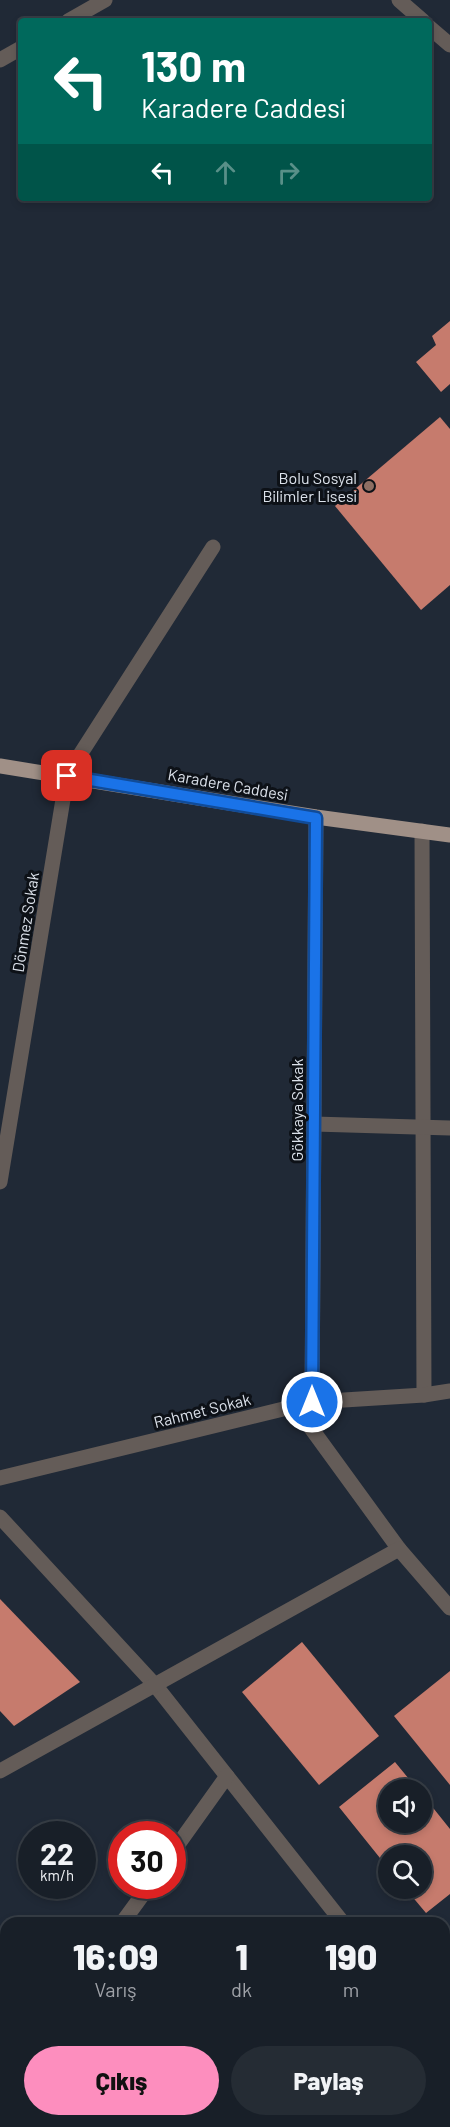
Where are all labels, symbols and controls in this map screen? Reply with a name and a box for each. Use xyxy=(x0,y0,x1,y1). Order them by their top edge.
text: 130 m xyxy=(141,40,246,90)
icon: left xyxy=(42,42,120,120)
text: Karadere Caddesi xyxy=(141,91,346,123)
icon: left xyxy=(146,156,179,189)
icon: ahead xyxy=(209,156,242,189)
icon: right xyxy=(272,156,305,189)
place label: Bolu Sosyal Bilimler Lisesi xyxy=(262,468,357,505)
marker: Bolu Sosyal Bilimler Lisesi xyxy=(362,479,376,493)
pin xyxy=(41,750,92,801)
icon: arrive xyxy=(50,759,83,792)
street label: Karadere Caddesi xyxy=(167,764,289,804)
street label: Dönmez Sokak xyxy=(8,871,42,973)
street label: Gökkaya Sokak xyxy=(287,1058,306,1162)
position arrow xyxy=(280,1370,344,1434)
street label: Rahmet Sokak xyxy=(152,1389,252,1431)
map controls xyxy=(378,1779,432,1899)
button: sound xyxy=(378,1779,432,1833)
speed limit sign: 30 xyxy=(108,1821,186,1899)
text: 22 xyxy=(40,1835,74,1871)
button: search xyxy=(378,1845,432,1899)
text: km/h xyxy=(40,1866,74,1884)
text: 16:09 xyxy=(73,1934,158,1977)
text: 1 xyxy=(235,1934,248,1977)
text: 190 xyxy=(325,1934,377,1977)
text: Varış xyxy=(94,1977,137,2001)
text: dk xyxy=(231,1977,252,2001)
text: m xyxy=(343,1977,359,2001)
button: Çıkış xyxy=(24,2046,219,2115)
button: Paylaş xyxy=(231,2046,426,2115)

